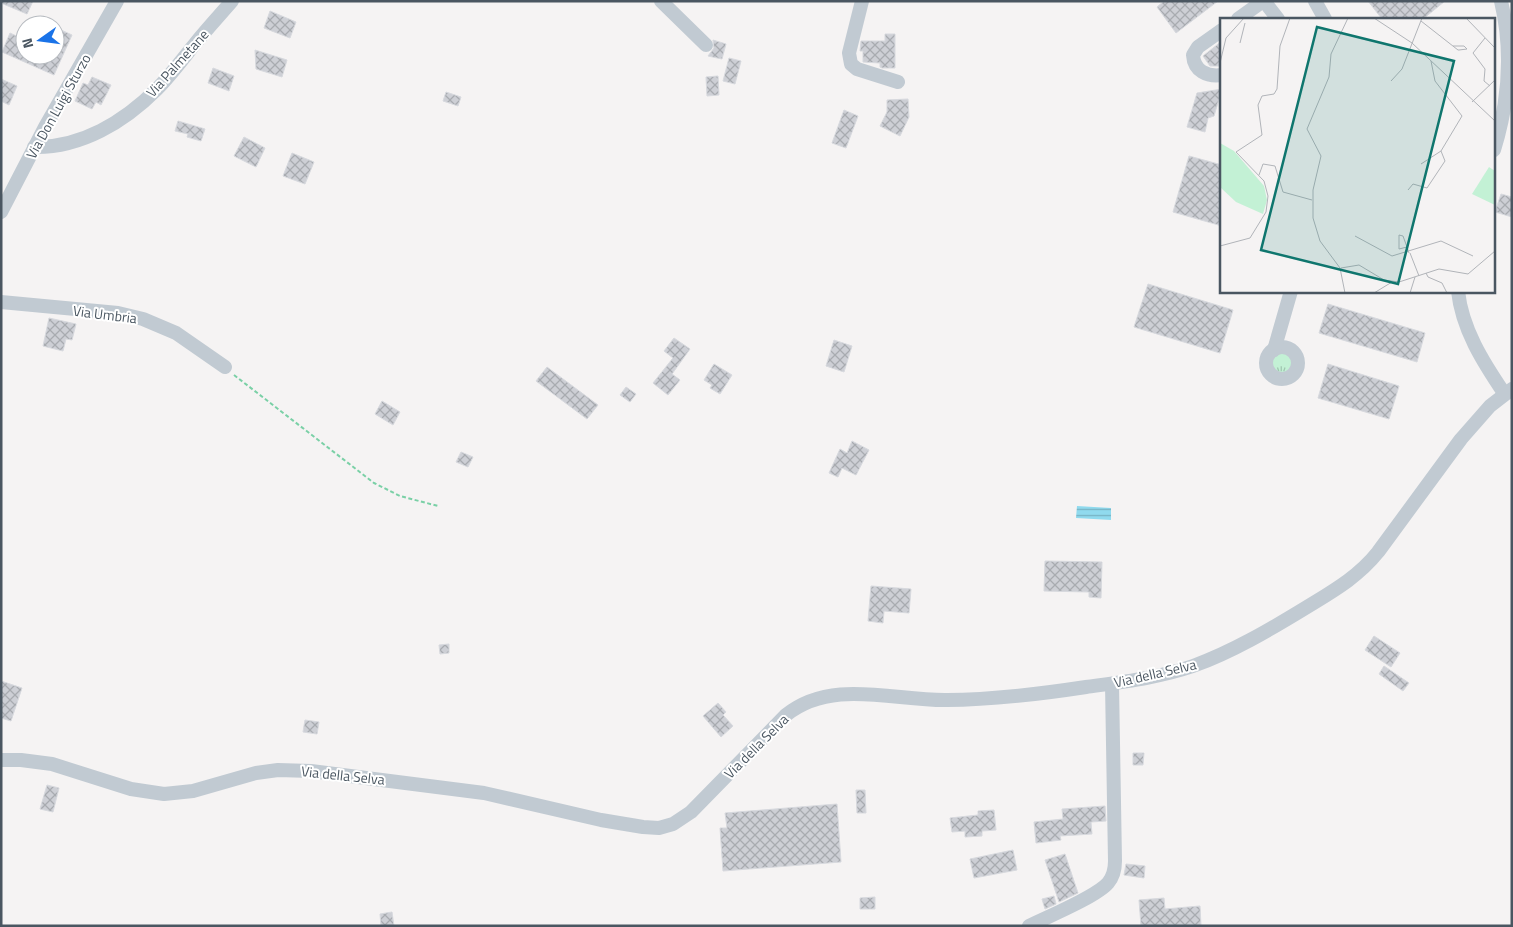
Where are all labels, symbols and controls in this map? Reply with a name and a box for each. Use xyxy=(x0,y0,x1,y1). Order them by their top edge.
north arrow xyxy=(15,15,65,65)
inset map xyxy=(1220,18,1496,292)
street label: Via Palmetane xyxy=(141,24,213,102)
text: N xyxy=(16,36,38,51)
street label: Via Don Luigi Sturzo xyxy=(20,50,96,162)
street label: Via Umbria xyxy=(72,300,138,328)
street label: Via della Selva xyxy=(1112,653,1198,693)
street label: Via della Selva xyxy=(719,709,793,783)
street label: Via della Selva xyxy=(300,760,386,790)

